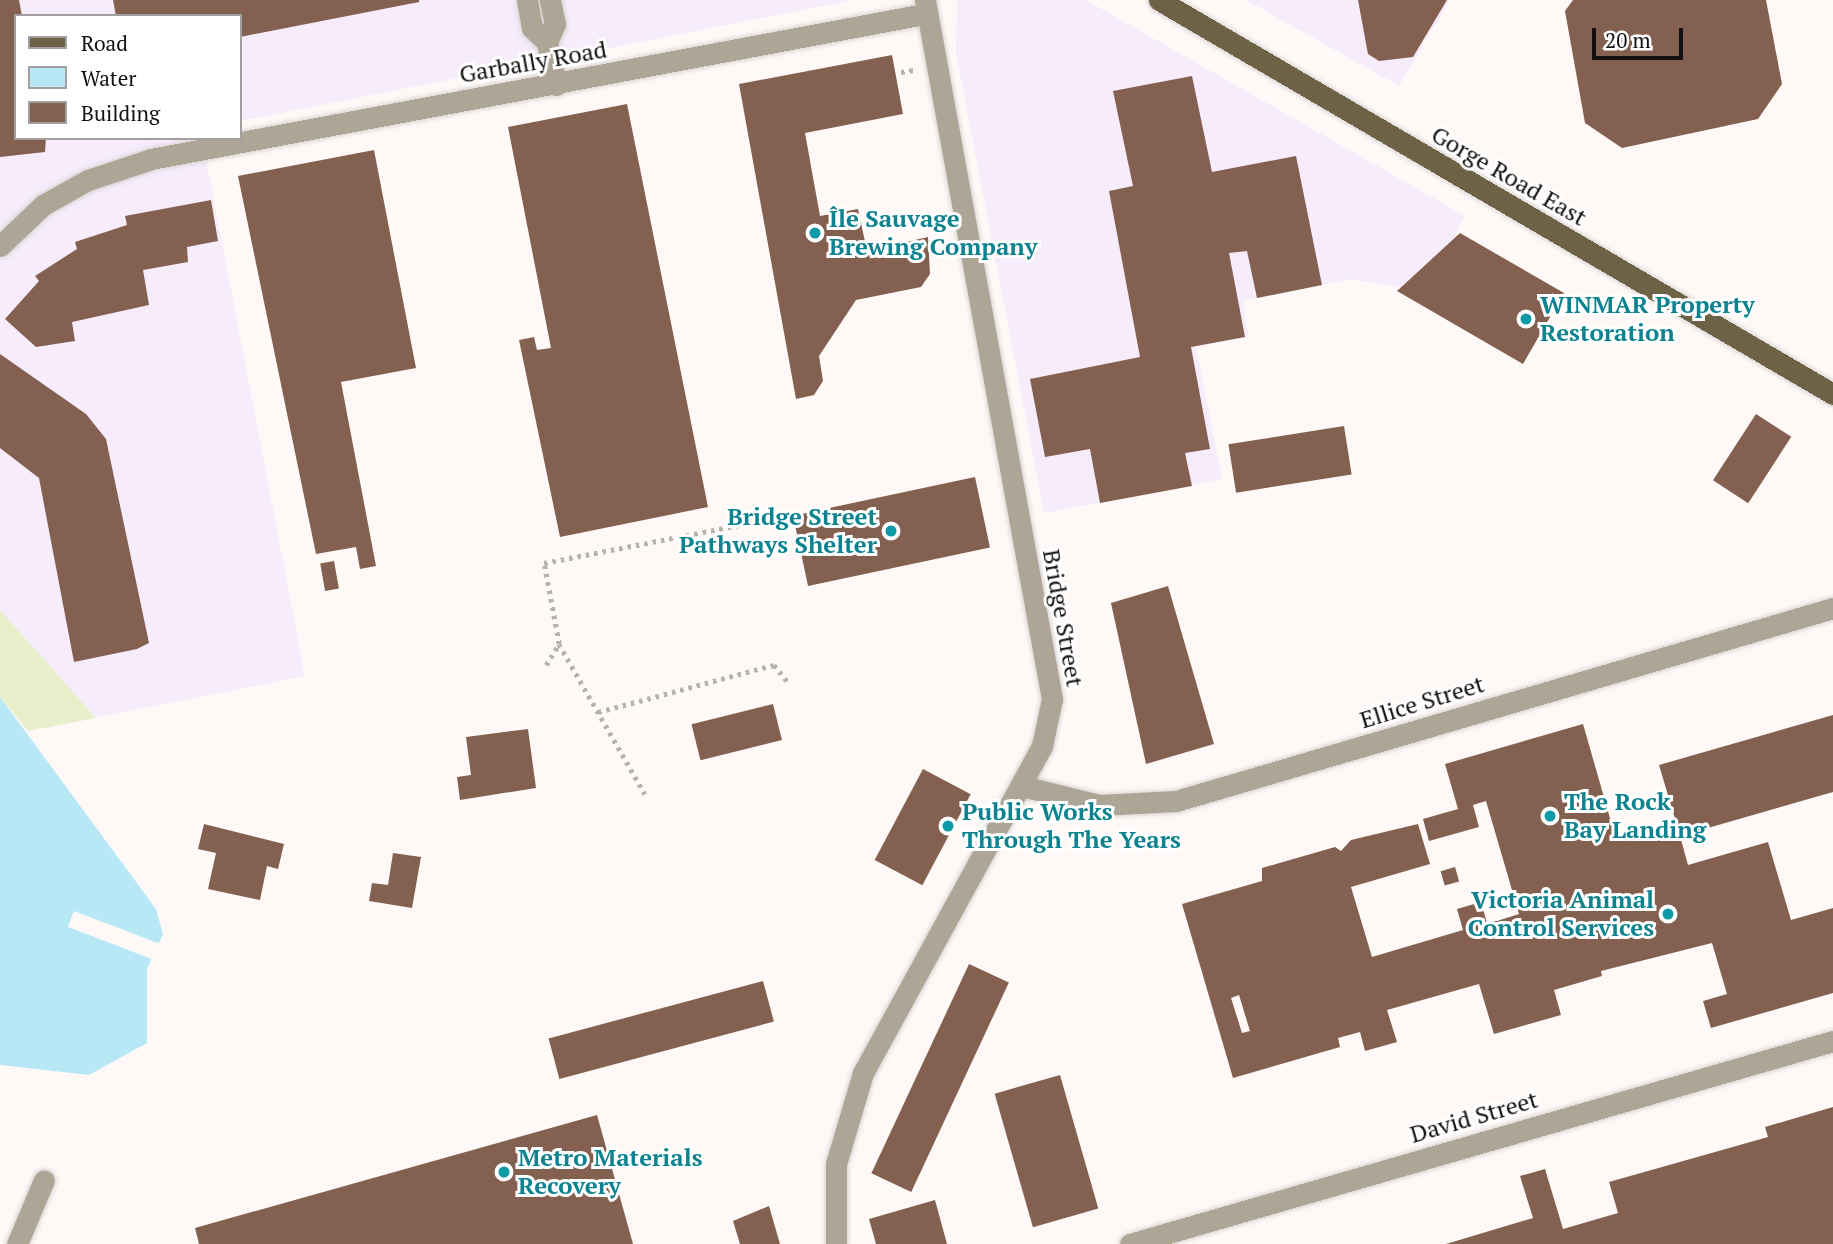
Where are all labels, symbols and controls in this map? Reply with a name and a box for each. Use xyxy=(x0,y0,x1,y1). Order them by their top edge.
legend xyxy=(14,14,242,140)
scale bar xyxy=(1595,14,1686,58)
text: 20 m xyxy=(1605,26,1651,54)
text: Road xyxy=(81,29,128,57)
street label: Garbally Road xyxy=(457,35,609,89)
text: Water xyxy=(81,64,136,92)
text: Building xyxy=(81,99,160,127)
street label: Gorge Road East xyxy=(1426,120,1592,232)
place label: Île Sauvage Brewing Company xyxy=(829,205,1037,261)
marker: Île Sauvage Brewing Company xyxy=(807,225,823,241)
place label: WINMAR Property Restoration xyxy=(1540,291,1755,347)
marker: WINMAR Property Restoration xyxy=(1518,311,1534,327)
place label: Bridge Street Pathways Shelter xyxy=(679,503,877,559)
marker: Bridge Street Pathways Shelter xyxy=(883,523,899,539)
street label: Bridge Street xyxy=(1037,547,1089,689)
street label: Ellice Street xyxy=(1356,669,1488,735)
place label: The Rock Bay Landing xyxy=(1564,788,1706,844)
place label: Public Works Through The Years xyxy=(962,798,1181,854)
marker: The Rock Bay Landing xyxy=(1542,808,1558,824)
marker: Public Works Through The Years xyxy=(940,818,956,834)
place label: Victoria Animal Control Services xyxy=(1468,886,1654,942)
marker: Victoria Animal Control Services xyxy=(1660,906,1676,922)
street label: David Street xyxy=(1407,1085,1541,1149)
place label: Metro Materials Recovery xyxy=(518,1144,703,1200)
marker: Metro Materials Recovery xyxy=(496,1164,512,1180)

